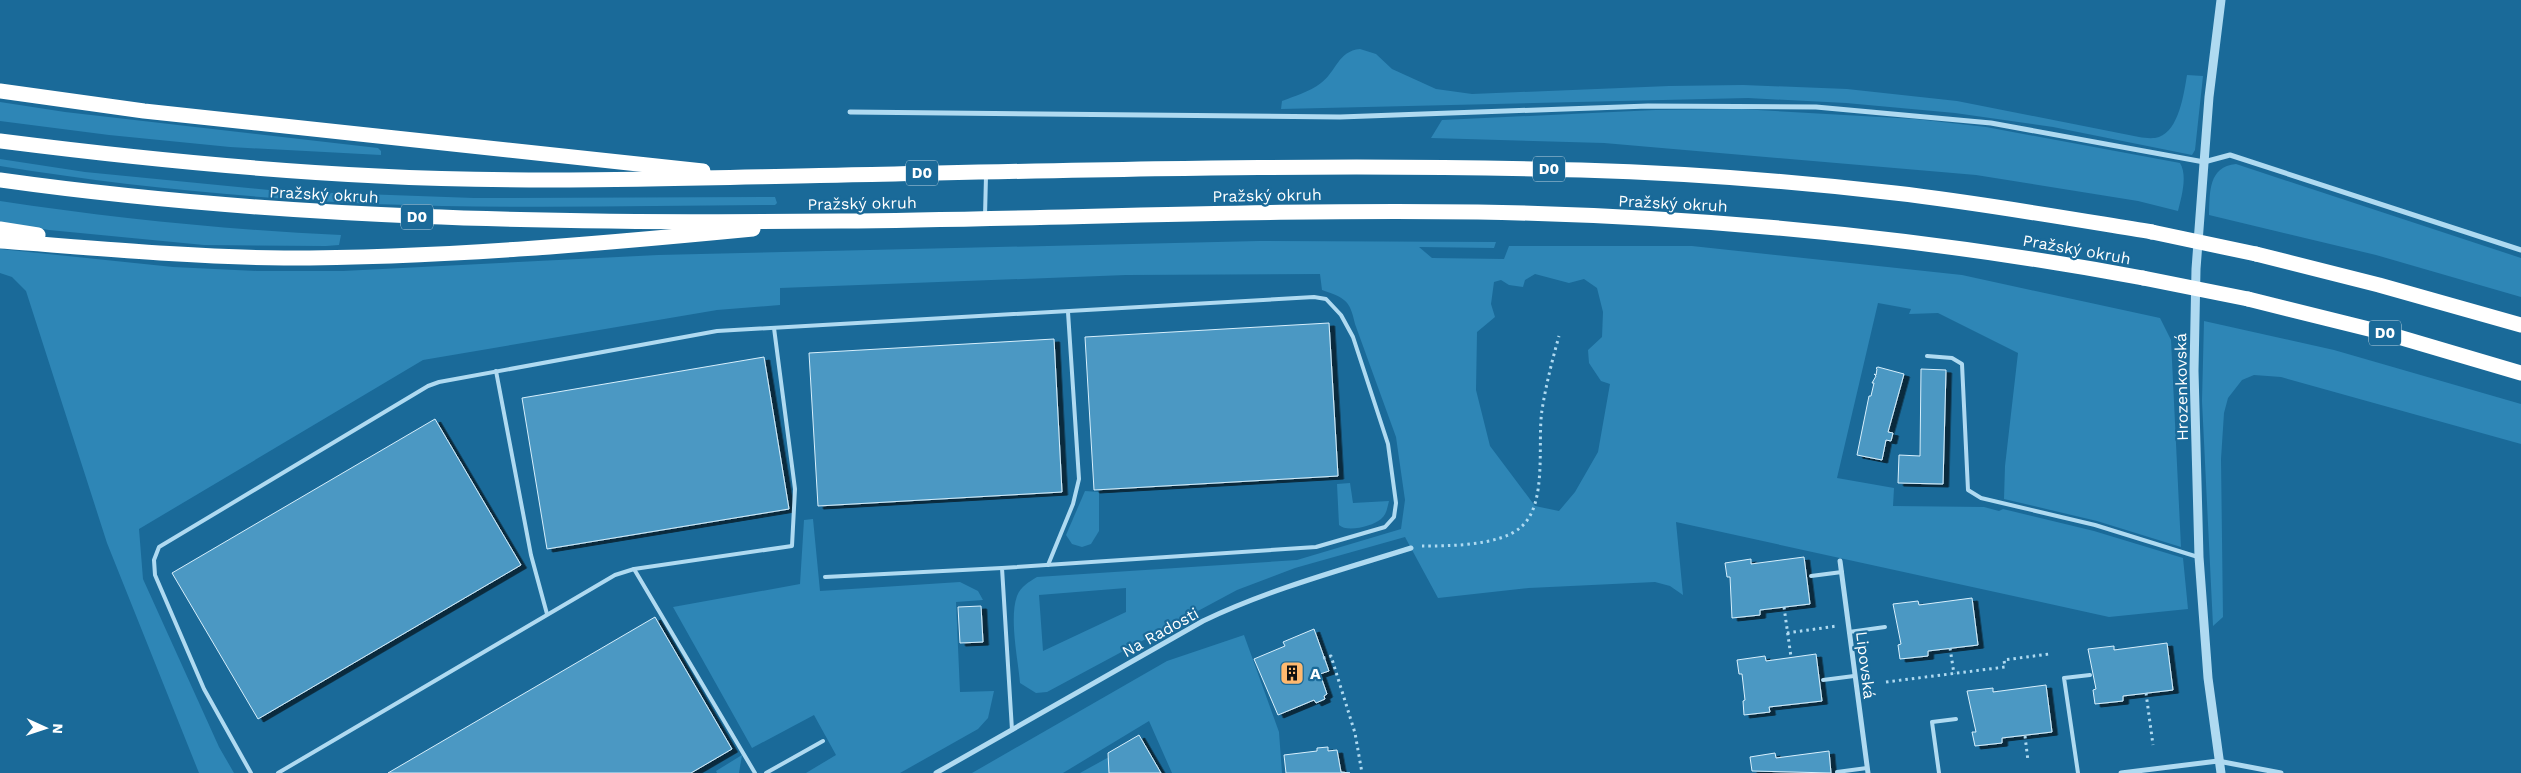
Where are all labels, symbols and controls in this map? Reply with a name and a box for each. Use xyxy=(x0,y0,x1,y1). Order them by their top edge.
road number: D0 xyxy=(1533,156,1565,182)
road number: D0 xyxy=(906,160,938,186)
street label: Pražský okruh xyxy=(269,182,379,207)
street label: Pražský okruh xyxy=(1212,185,1322,206)
street label: Pražský okruh xyxy=(1618,191,1728,216)
street label: Pražský okruh xyxy=(807,193,917,214)
road number: D0 xyxy=(401,204,433,230)
street label: Pražský okruh xyxy=(2021,231,2132,268)
road number: D0 xyxy=(2369,320,2401,346)
street label: Hrozenkovská xyxy=(2171,333,2192,441)
street label: Na Radosti xyxy=(1119,604,1202,661)
street label: Lipovská xyxy=(1852,630,1879,700)
building icon: A xyxy=(1279,660,1305,686)
place label: A xyxy=(1310,664,1321,683)
north arrow xyxy=(20,703,70,753)
text: N xyxy=(50,723,66,734)

